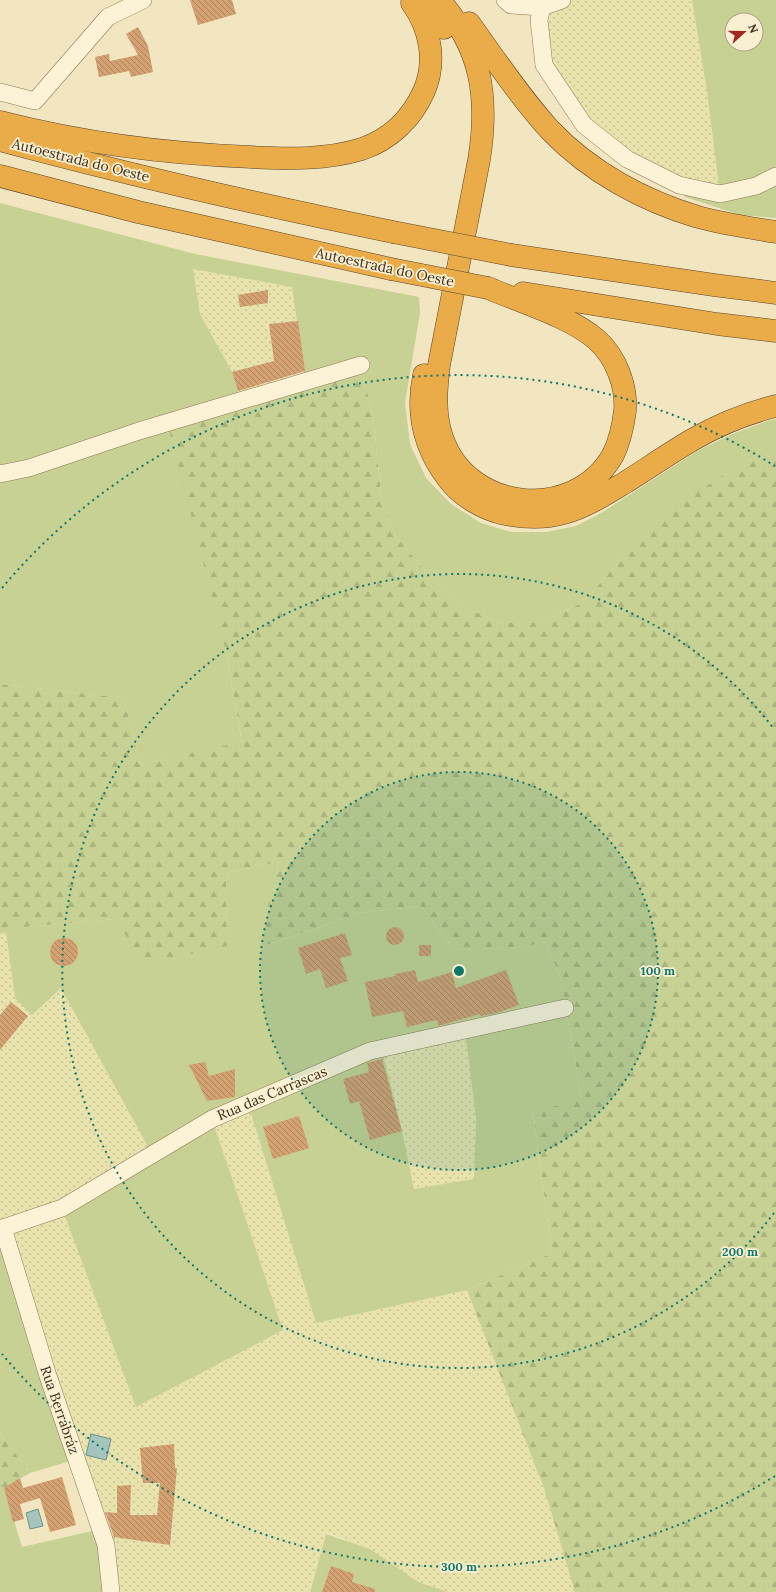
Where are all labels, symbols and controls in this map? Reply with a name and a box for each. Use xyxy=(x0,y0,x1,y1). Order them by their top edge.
north arrow xyxy=(724,12,764,52)
text: N xyxy=(745,22,762,35)
street label: Autoestrada do Oeste xyxy=(9,134,152,186)
street label: Autoestrada do Oeste xyxy=(313,243,456,291)
text: 100 m xyxy=(641,963,675,978)
centre of rings xyxy=(452,964,466,978)
street label: Rua das Carrascas xyxy=(214,1062,330,1124)
text: 200 m xyxy=(722,1244,758,1259)
street label: Rua Berrabráz xyxy=(36,1364,84,1456)
text: 300 m xyxy=(441,1559,477,1574)

